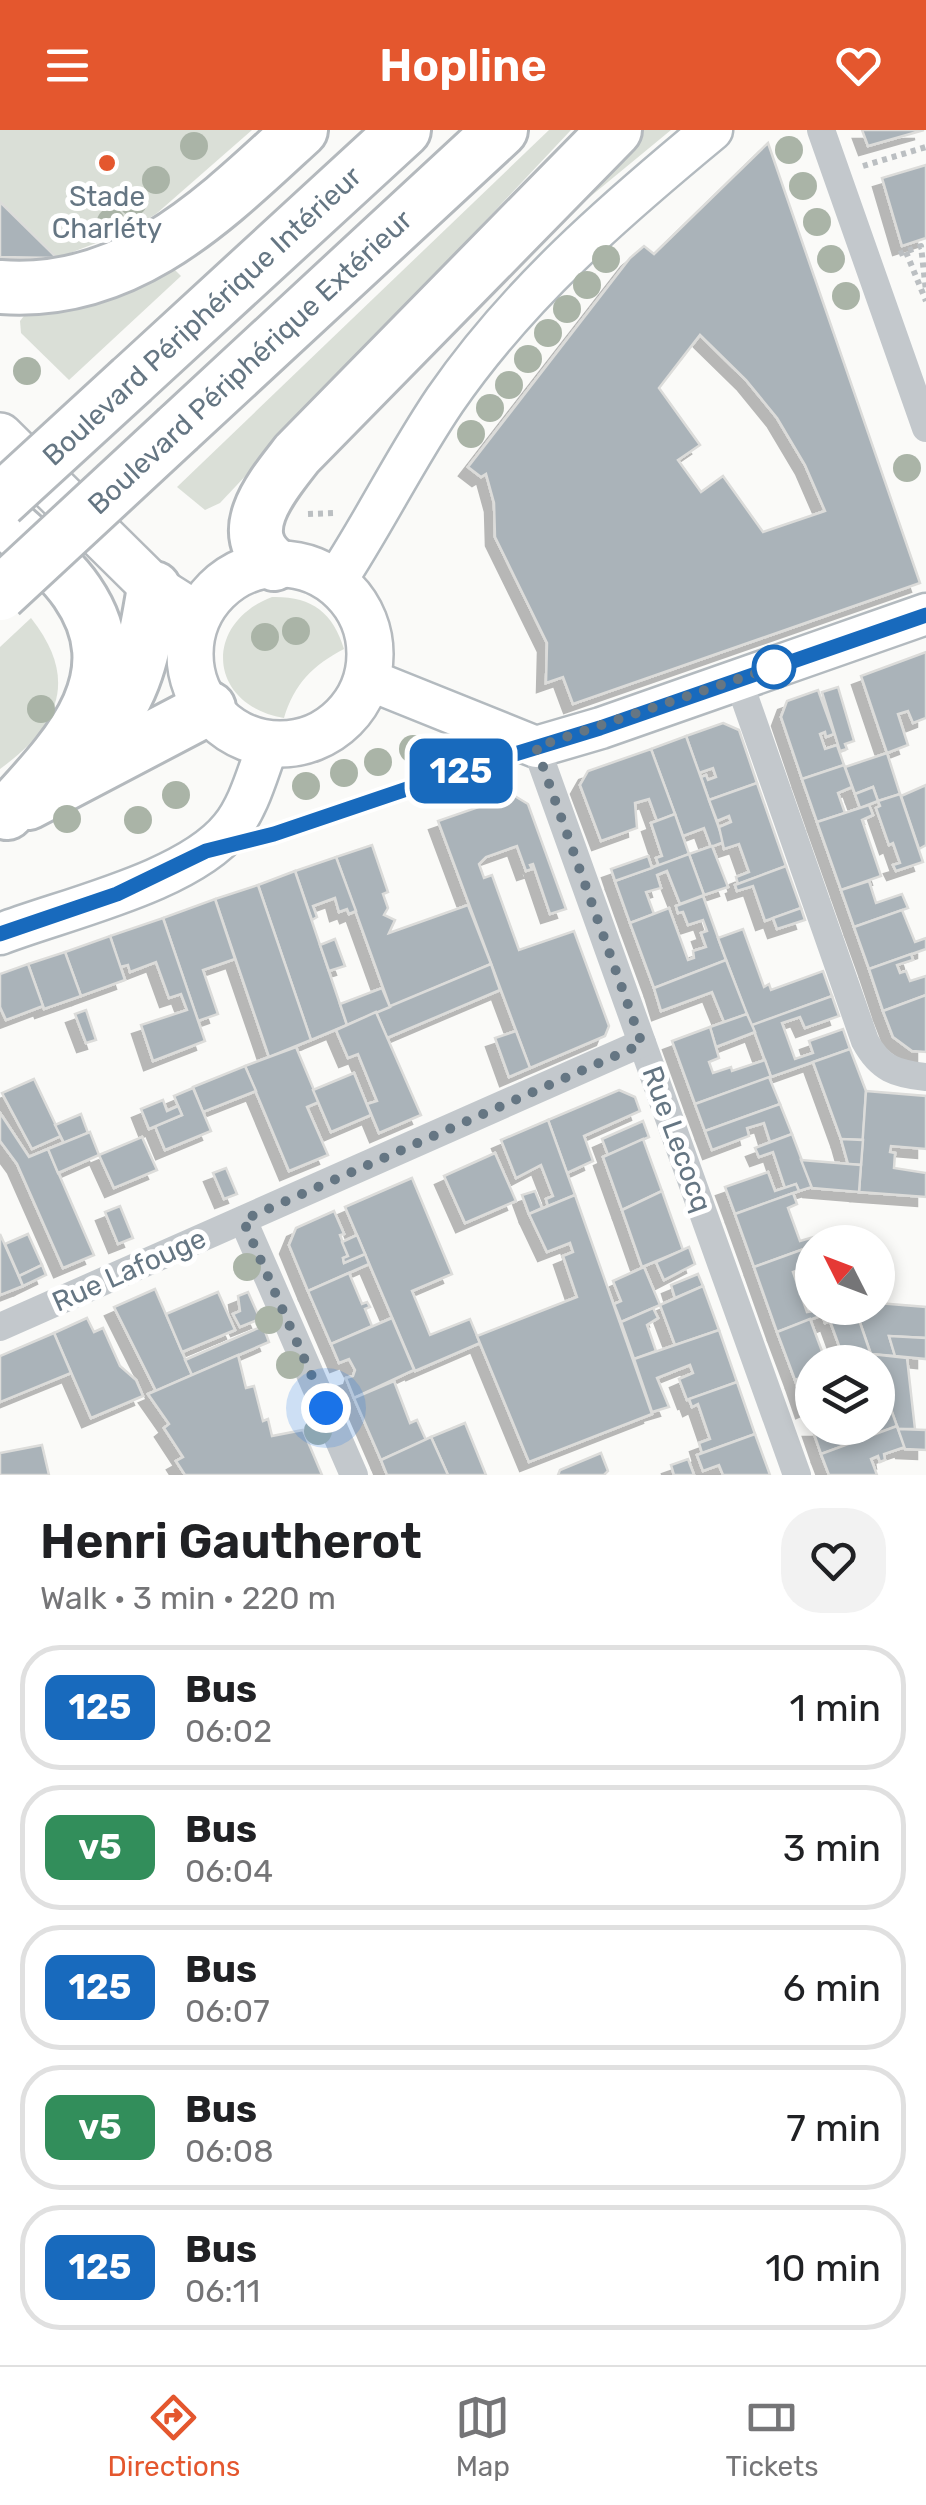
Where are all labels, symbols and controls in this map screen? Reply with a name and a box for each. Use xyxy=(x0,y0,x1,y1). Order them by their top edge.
icon: menu xyxy=(40,38,95,93)
icon: heart xyxy=(831,38,886,93)
text: Hopline xyxy=(379,39,547,92)
marker: Stade Charléty xyxy=(96,152,118,174)
street label: Boulevard Périphérique Intérieur xyxy=(36,159,368,472)
place label: Stade Charléty xyxy=(52,180,162,245)
street label: Boulevard Périphérique Extérieur xyxy=(81,203,419,521)
unlabelled marker xyxy=(753,646,795,688)
line badge: 125 xyxy=(404,738,518,804)
text: 125 xyxy=(430,750,492,792)
street label: Rue Lecocq xyxy=(635,1062,719,1216)
street label: Rue Lafouge xyxy=(47,1221,211,1319)
north arrow xyxy=(795,1225,895,1325)
map controls xyxy=(795,1225,895,1445)
button: layers xyxy=(795,1345,895,1445)
your location xyxy=(301,1383,351,1433)
button: heart xyxy=(781,1508,886,1613)
text: Henri Gautherot xyxy=(40,1513,422,1570)
text: Walk · 3 min · 220 m xyxy=(40,1579,336,1617)
text: Bus xyxy=(185,1666,257,1712)
text: 1 min xyxy=(789,1685,881,1731)
text: 125 xyxy=(69,1686,131,1728)
text: 06:02 xyxy=(185,1712,272,1750)
text: Bus xyxy=(185,1806,257,1852)
text: 3 min xyxy=(783,1825,881,1871)
text: v5 xyxy=(78,1826,122,1868)
text: 06:04 xyxy=(185,1852,273,1890)
text: Bus xyxy=(185,1946,257,1992)
text: 6 min xyxy=(783,1965,881,2011)
text: 125 xyxy=(69,1966,131,2008)
text: 06:07 xyxy=(185,1992,270,2030)
text: Bus xyxy=(185,2086,257,2132)
text: 7 min xyxy=(786,2105,881,2151)
text: v5 xyxy=(78,2106,122,2148)
text: 06:08 xyxy=(185,2132,273,2170)
text: Bus xyxy=(185,2226,257,2272)
text: 10 min xyxy=(765,2245,881,2291)
text: 125 xyxy=(69,2246,131,2288)
text: 06:11 xyxy=(185,2272,260,2310)
tab: Directions xyxy=(108,2390,240,2483)
tab: Map xyxy=(455,2390,510,2483)
tab: Tickets xyxy=(725,2390,818,2483)

